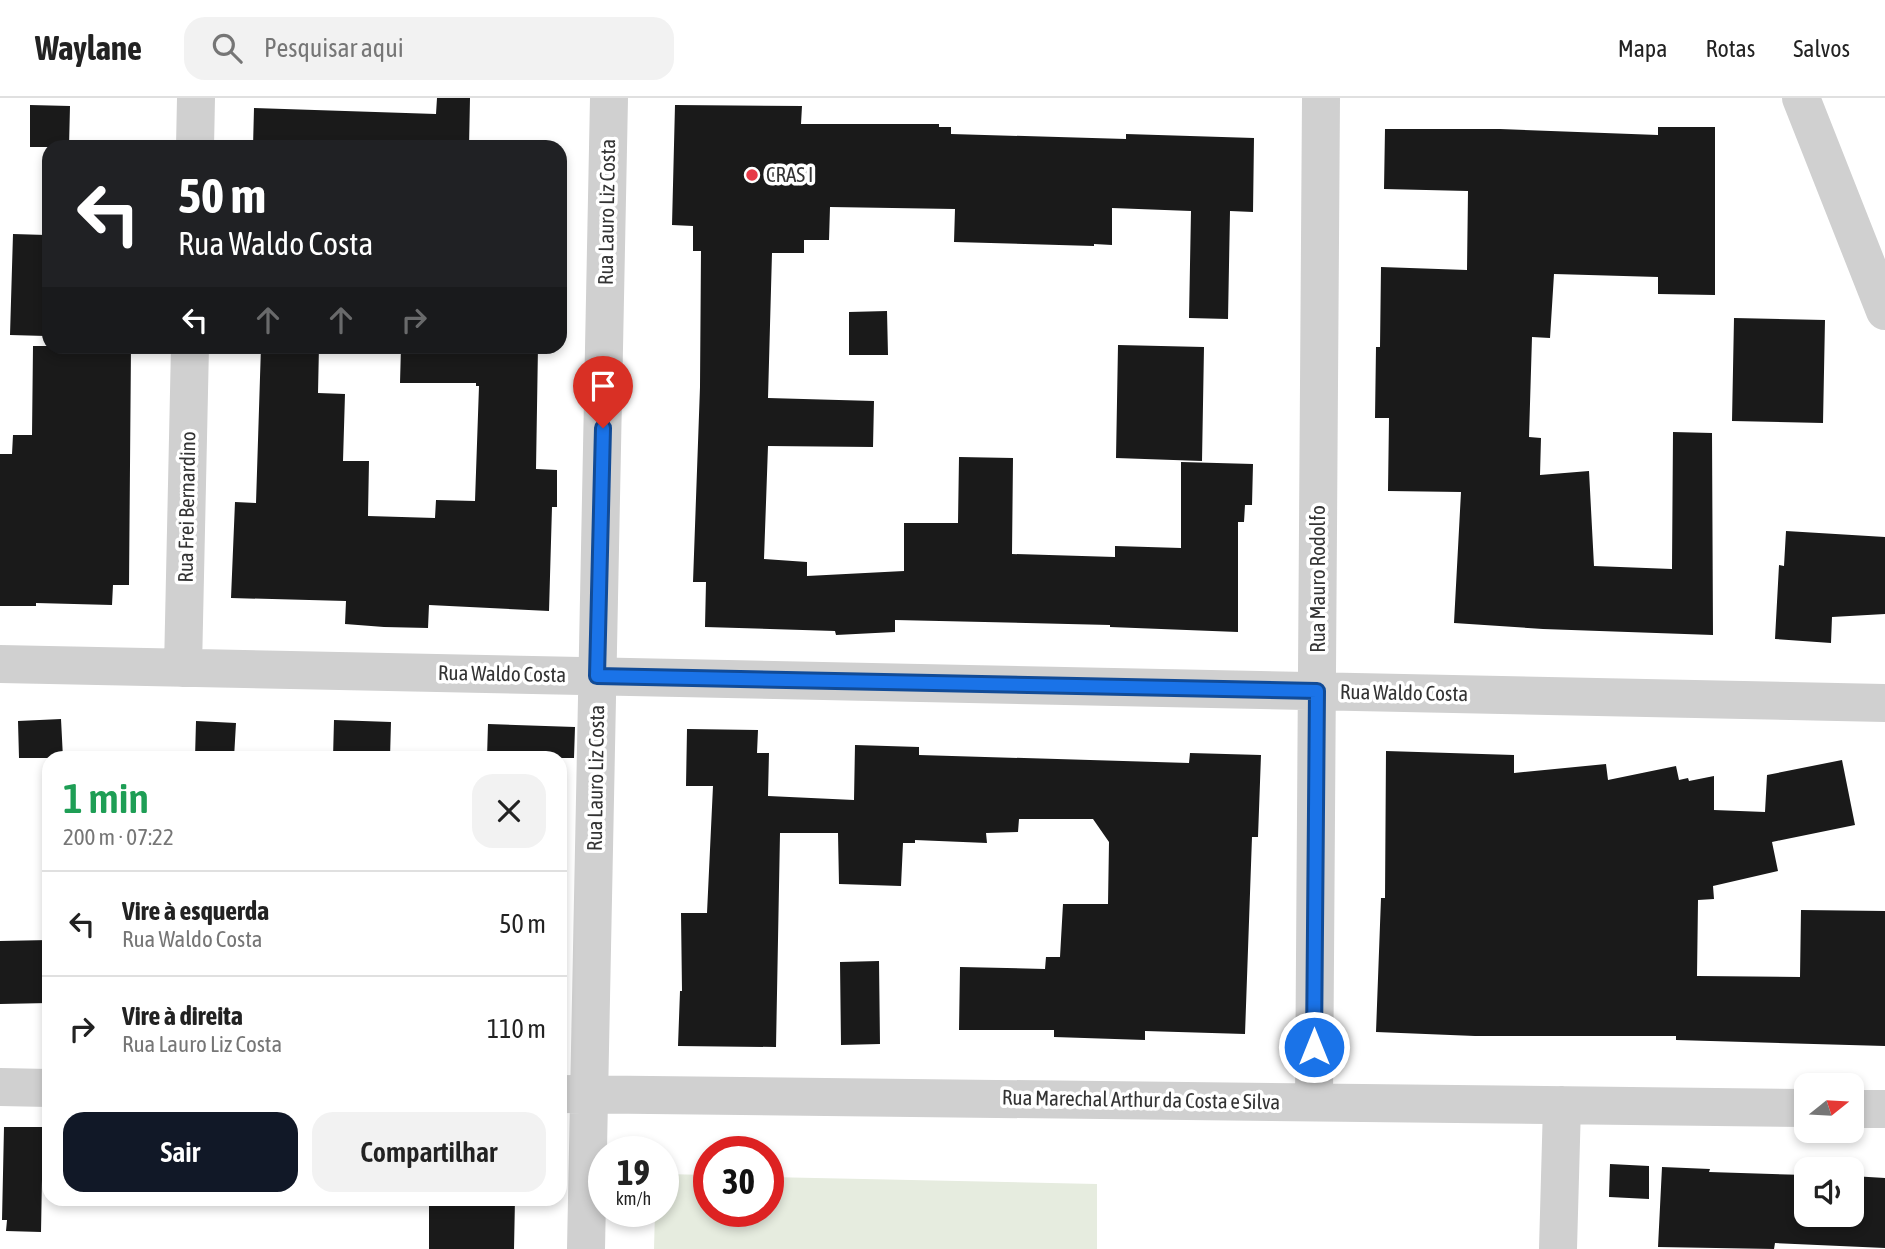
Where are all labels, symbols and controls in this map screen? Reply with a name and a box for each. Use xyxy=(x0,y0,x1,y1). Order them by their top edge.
search box xyxy=(184,17,674,80)
text: Waylane xyxy=(35,29,142,67)
icon: search xyxy=(208,29,246,67)
text: Pesquisar aqui xyxy=(264,33,404,63)
text: Mapa xyxy=(1618,35,1667,62)
text: Rotas xyxy=(1705,35,1755,62)
text: Salvos xyxy=(1793,35,1850,62)
street label: Rua Lauro Liz Costa xyxy=(593,139,619,285)
place label: CRAS I xyxy=(766,162,813,186)
text: 50 m xyxy=(178,167,266,223)
marker: CRAS I xyxy=(744,167,760,183)
icon: left xyxy=(63,168,154,259)
text: Rua Waldo Costa xyxy=(178,225,373,262)
icon: left xyxy=(176,301,214,339)
icon: ahead xyxy=(249,301,287,339)
icon: ahead xyxy=(322,301,360,339)
icon: right xyxy=(395,301,433,339)
pin xyxy=(573,356,633,428)
icon: arrive xyxy=(584,367,622,405)
street label: Rua Frei Bernardino xyxy=(173,431,199,583)
street label: Rua Mauro Rodolfo xyxy=(1305,505,1329,653)
street label: Rua Waldo Costa xyxy=(438,660,566,686)
street label: Rua Waldo Costa xyxy=(1340,679,1468,705)
street label: Rua Lauro Liz Costa xyxy=(582,705,608,851)
text: 1 min xyxy=(63,774,149,822)
button: close xyxy=(472,774,546,848)
text: 200 m · 07:22 xyxy=(63,824,174,850)
text: Vire à esquerda xyxy=(122,896,269,926)
icon: left xyxy=(63,905,101,943)
text: 50 m xyxy=(499,909,546,939)
text: Rua Waldo Costa xyxy=(122,926,262,952)
text: Vire à direita xyxy=(122,1001,243,1031)
icon: right xyxy=(63,1010,101,1048)
position arrow xyxy=(1277,1010,1351,1084)
text: 110 m xyxy=(487,1014,546,1044)
text: Rua Lauro Liz Costa xyxy=(122,1031,282,1057)
north arrow xyxy=(1794,1073,1864,1143)
map controls xyxy=(1794,1073,1864,1227)
street label: Rua Marechal Arthur da Costa e Silva xyxy=(1002,1085,1280,1113)
button: Sair xyxy=(63,1112,298,1192)
button: Compartilhar xyxy=(312,1112,546,1192)
speed limit sign: 30 xyxy=(693,1136,784,1227)
text: 19 xyxy=(617,1152,650,1192)
button: sound xyxy=(1794,1157,1864,1227)
text: km/h xyxy=(616,1188,651,1209)

